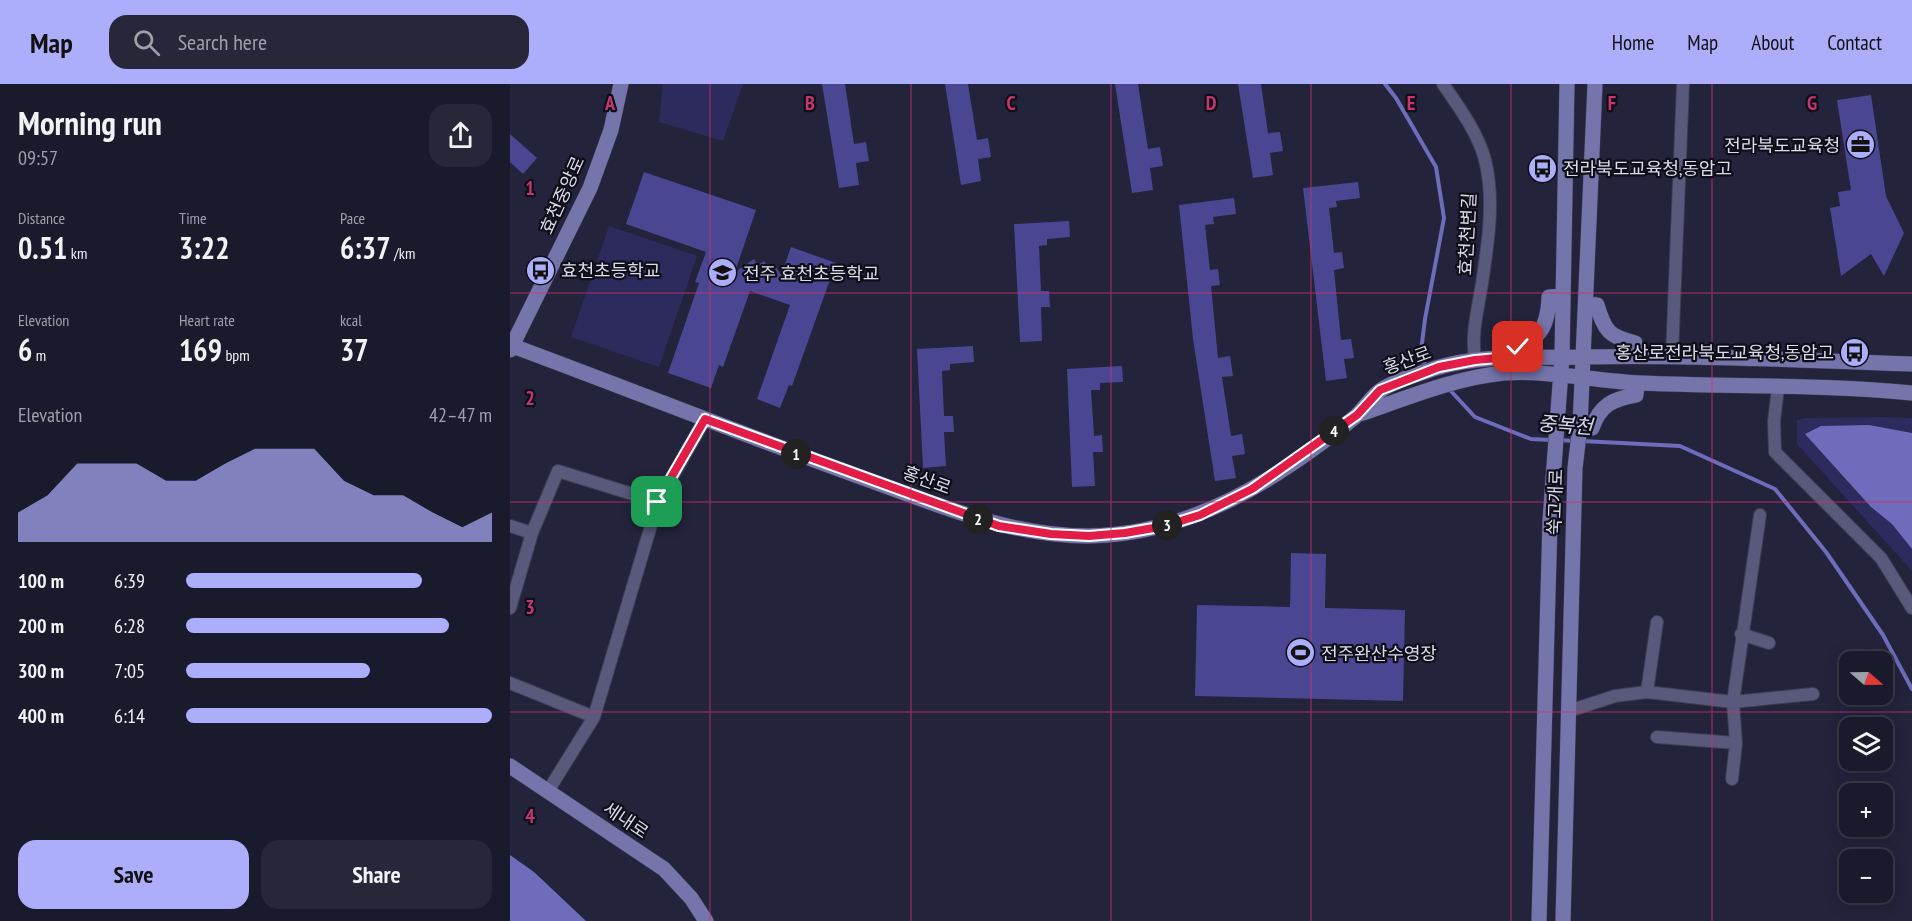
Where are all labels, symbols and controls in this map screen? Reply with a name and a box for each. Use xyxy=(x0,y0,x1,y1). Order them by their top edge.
search box xyxy=(109,15,529,69)
text: Map xyxy=(30,24,73,61)
icon: search xyxy=(130,26,163,59)
text: Search here xyxy=(178,28,267,56)
text: Home xyxy=(1612,29,1654,56)
text: Map xyxy=(1687,29,1718,56)
text: About xyxy=(1751,29,1794,56)
text: Contact xyxy=(1827,29,1882,56)
text: A xyxy=(604,90,616,116)
text: B xyxy=(805,90,815,116)
text: C xyxy=(1006,90,1016,116)
text: D xyxy=(1206,90,1217,116)
text: E xyxy=(1407,90,1415,116)
text: F xyxy=(1608,90,1616,116)
text: G xyxy=(1807,90,1817,116)
text: Morning run xyxy=(18,101,162,144)
button: share xyxy=(429,104,492,167)
office icon: 전라북도교육청 xyxy=(1845,129,1877,161)
place label: 전라북도교육청 xyxy=(1724,134,1840,157)
text: 09:57 xyxy=(18,145,58,171)
street label: 효천중앙로 xyxy=(535,152,589,238)
bus stop icon: 전라북도교육청,동암고 xyxy=(1526,152,1558,184)
place label: 전라북도교육청,동암고 xyxy=(1563,157,1732,180)
text: 1 xyxy=(525,175,535,201)
street label: 효천천변길 xyxy=(1453,192,1481,276)
text: Distance xyxy=(18,208,65,228)
text: Time xyxy=(179,208,207,228)
text: Pace xyxy=(340,208,365,228)
text: 0.51 xyxy=(18,228,67,267)
text: 3:22 xyxy=(179,228,230,267)
text: 6:37 xyxy=(340,228,391,267)
text: km xyxy=(67,243,87,263)
text: /km xyxy=(391,243,415,263)
bus stop icon: 효천초등학교 xyxy=(524,254,556,286)
school or university icon: 전주 효천초등학교 xyxy=(706,257,738,289)
place label: 효천초등학교 xyxy=(561,259,660,282)
place label: 전주 효천초등학교 xyxy=(743,262,879,285)
text: Elevation xyxy=(18,310,69,330)
text: Heart rate xyxy=(179,310,235,330)
text: kcal xyxy=(340,310,362,330)
pin xyxy=(1492,321,1543,372)
text: 6 xyxy=(18,330,32,369)
text: 169 xyxy=(179,330,222,369)
text: 37 xyxy=(340,330,369,369)
icon: check xyxy=(1501,330,1534,363)
bus stop icon: 홍산로전라북도교육청,동암고 xyxy=(1839,336,1871,368)
street label: 홍산로 xyxy=(1380,341,1434,379)
place label: 홍산로전라북도교육청,동암고 xyxy=(1615,341,1834,364)
text: m xyxy=(32,345,46,365)
text: bpm xyxy=(222,345,250,365)
text: 2 xyxy=(525,385,535,411)
text: Elevation xyxy=(18,402,82,428)
text: 42–47 m xyxy=(429,402,492,428)
water label: 중복천 xyxy=(1537,410,1596,440)
pin: 4 xyxy=(1319,416,1349,446)
text: 4 xyxy=(1330,421,1338,441)
pin: 1 xyxy=(781,439,811,469)
text: 1 xyxy=(792,444,800,464)
street label: 홍산로 xyxy=(900,461,954,499)
street label: 쑥고개로 xyxy=(1542,468,1568,536)
pin xyxy=(631,476,682,527)
icon: arrive xyxy=(640,485,673,518)
pin: 2 xyxy=(963,504,993,534)
text: 2 xyxy=(974,509,982,529)
pin: 3 xyxy=(1152,510,1182,540)
text: 3 xyxy=(1163,515,1171,535)
text: 100 m xyxy=(18,568,64,594)
text: 6:39 xyxy=(114,568,145,594)
text: 3 xyxy=(525,594,535,620)
text: 200 m xyxy=(18,613,64,639)
text: 6:28 xyxy=(114,613,145,639)
sports icon: 전주완산수영장 xyxy=(1284,637,1316,669)
place label: 전주완산수영장 xyxy=(1321,642,1437,665)
north arrow xyxy=(1839,651,1893,705)
map controls xyxy=(1839,651,1893,903)
text: 300 m xyxy=(18,658,64,684)
text: 7:05 xyxy=(114,658,145,684)
text: 400 m xyxy=(18,703,64,729)
text: 6:14 xyxy=(114,703,145,729)
button: layers xyxy=(1839,717,1893,771)
button: + xyxy=(1839,783,1893,837)
street label: 세내로 xyxy=(599,797,653,843)
text: 4 xyxy=(525,803,535,829)
button: Save xyxy=(18,840,249,909)
button: Share xyxy=(261,840,492,909)
button: − xyxy=(1839,849,1893,903)

